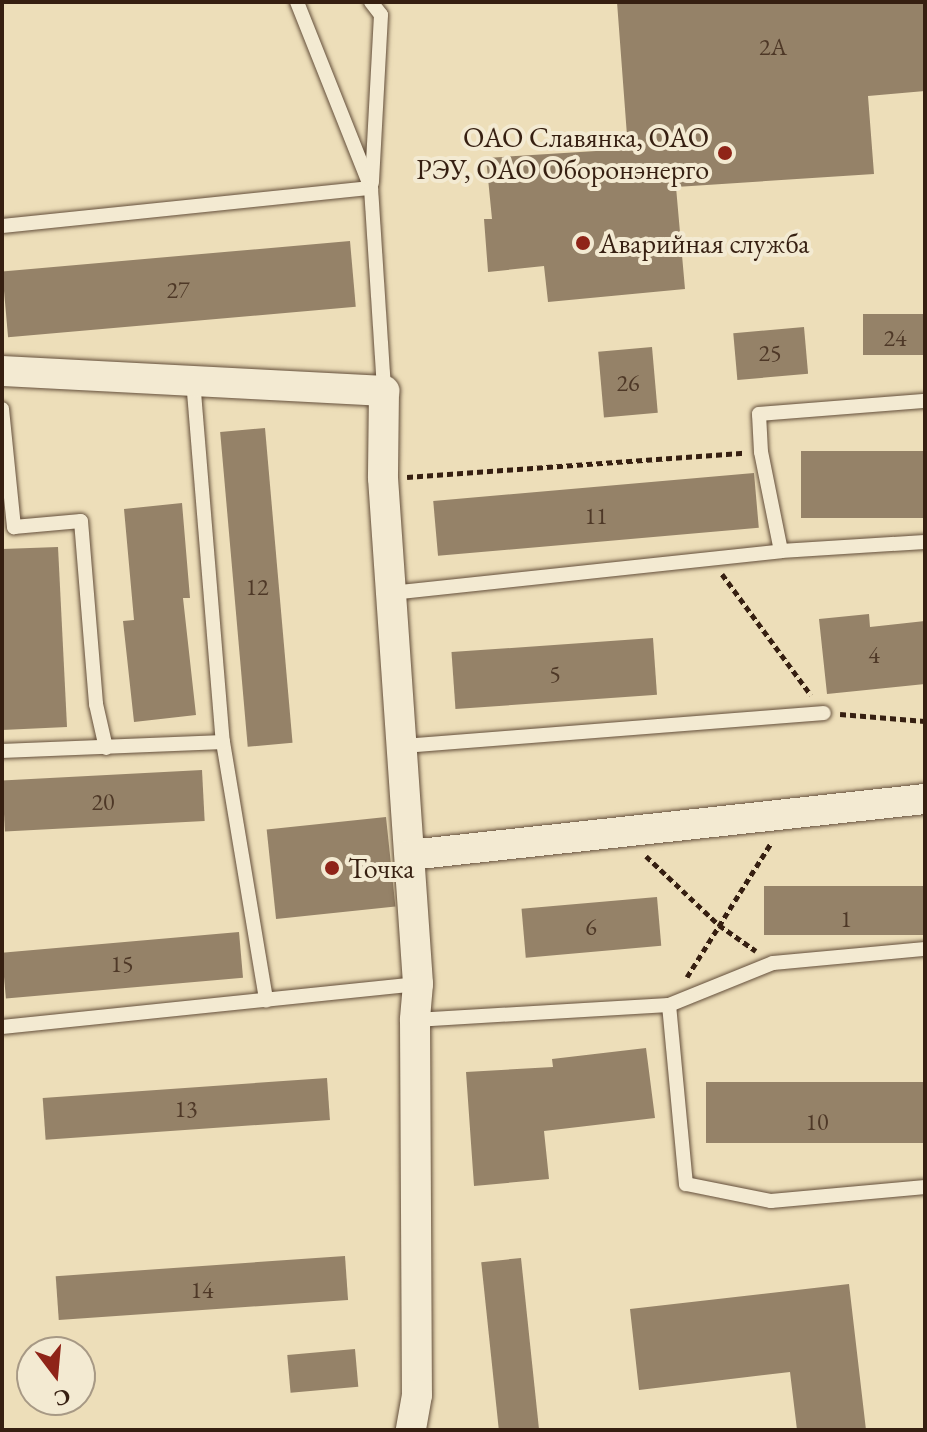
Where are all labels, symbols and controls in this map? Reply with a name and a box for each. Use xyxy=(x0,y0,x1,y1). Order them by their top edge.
house number: 2А xyxy=(759,33,787,61)
place label: ОАО Славянка, ОАО РЭУ, ОАО Оборонэнерго xyxy=(416,120,709,186)
marker: ОАО Славянка, ОАО РЭУ, ОАО Оборонэнерго xyxy=(716,144,734,162)
place label: Аварийная служба xyxy=(599,226,809,260)
marker: Аварийная служба xyxy=(574,234,592,252)
house number: 27 xyxy=(166,276,190,304)
house number: 24 xyxy=(883,324,907,352)
house number: 25 xyxy=(758,339,782,367)
house number: 26 xyxy=(616,369,640,397)
house number: 11 xyxy=(584,502,608,530)
house number: 12 xyxy=(245,573,269,601)
house number: 4 xyxy=(868,641,880,669)
house number: 5 xyxy=(549,660,561,688)
house number: 20 xyxy=(91,788,115,816)
place label: Точка xyxy=(348,851,414,885)
marker: Точка xyxy=(323,859,341,877)
house number: 1 xyxy=(840,905,852,933)
house number: 6 xyxy=(585,913,597,941)
house number: 15 xyxy=(110,950,134,978)
house number: 13 xyxy=(174,1095,198,1123)
house number: 10 xyxy=(805,1108,829,1136)
house number: 14 xyxy=(190,1276,214,1304)
north arrow xyxy=(16,1336,96,1416)
text: С xyxy=(51,1382,74,1414)

